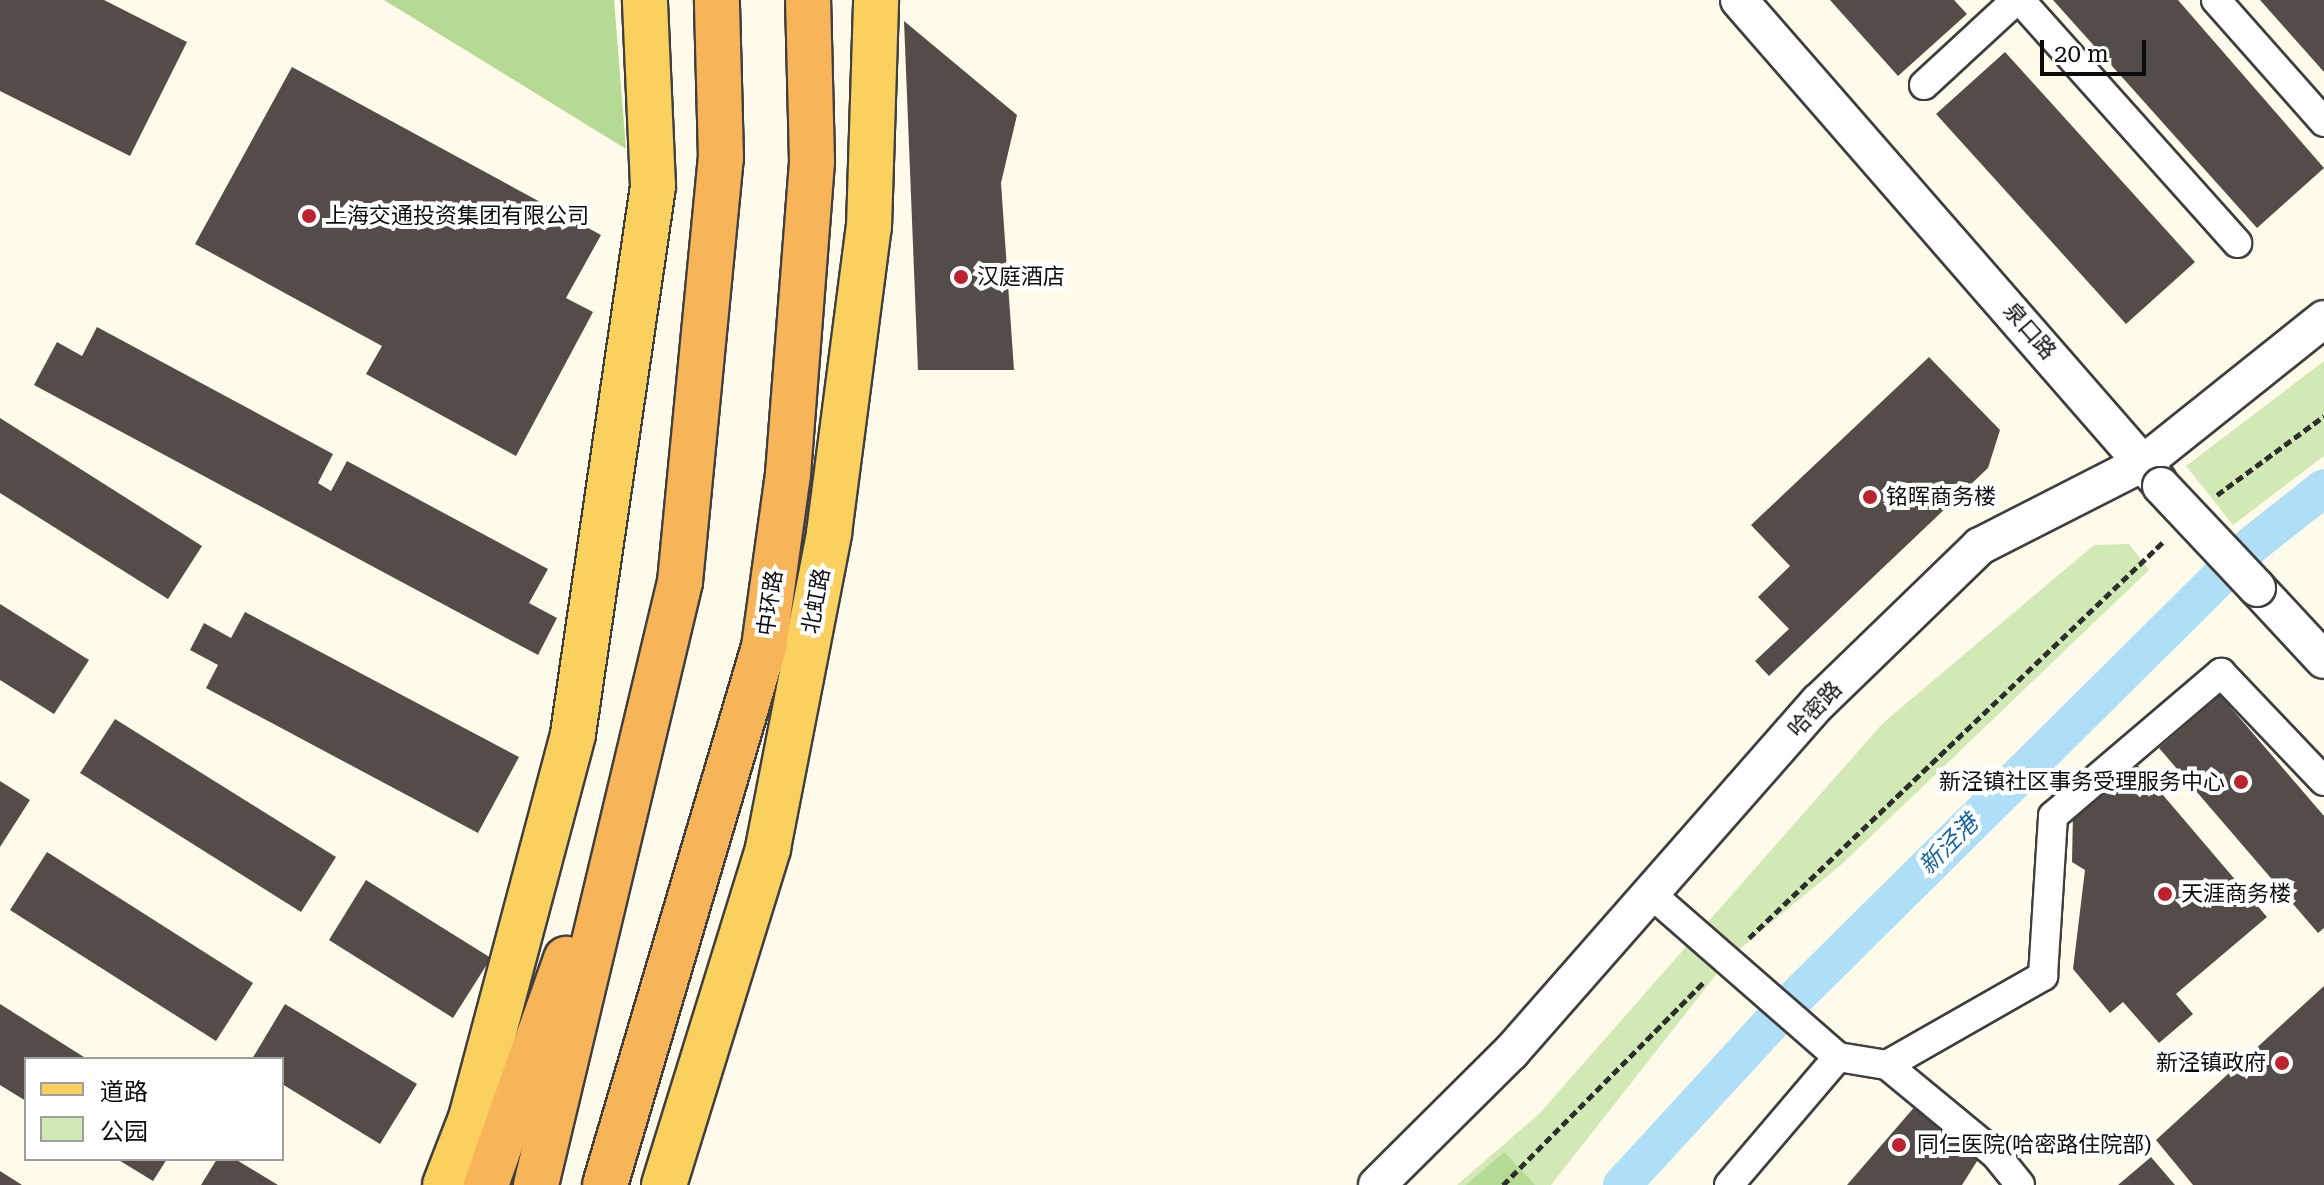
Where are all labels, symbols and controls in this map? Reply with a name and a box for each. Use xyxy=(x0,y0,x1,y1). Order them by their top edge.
scale bar xyxy=(2044,24,2150,74)
text: 20 m xyxy=(2054,40,2109,68)
place label: 上海交通投资集团有限公司 xyxy=(325,203,589,229)
marker: 上海交通投资集团有限公司 xyxy=(300,207,318,225)
place label: 汉庭酒店 xyxy=(977,264,1065,290)
marker: 汉庭酒店 xyxy=(952,268,970,286)
street label: 泉口路 xyxy=(1998,297,2062,365)
place label: 铭晖商务楼 xyxy=(1886,484,1996,510)
marker: 铭晖商务楼 xyxy=(1861,488,1879,506)
street label: 北虹路 xyxy=(797,566,835,636)
street label: 中环路 xyxy=(752,568,788,638)
street label: 哈密路 xyxy=(1783,676,1847,742)
place label: 新泾镇社区事务受理服务中心 xyxy=(1939,769,2225,795)
marker: 新泾镇社区事务受理服务中心 xyxy=(2232,773,2250,791)
water label: 新泾港 xyxy=(1913,809,1985,881)
place label: 天涯商务楼 xyxy=(2181,881,2291,907)
marker: 天涯商务楼 xyxy=(2156,885,2174,903)
place label: 新泾镇政府 xyxy=(2156,1050,2266,1076)
marker: 新泾镇政府 xyxy=(2273,1054,2291,1072)
legend xyxy=(24,1057,284,1161)
text: 道路 xyxy=(100,1078,148,1106)
text: 公园 xyxy=(100,1118,148,1146)
place label: 同仁医院(哈密路住院部) xyxy=(1917,1132,2151,1158)
marker: 同仁医院(哈密路住院部) xyxy=(1888,1134,1910,1156)

